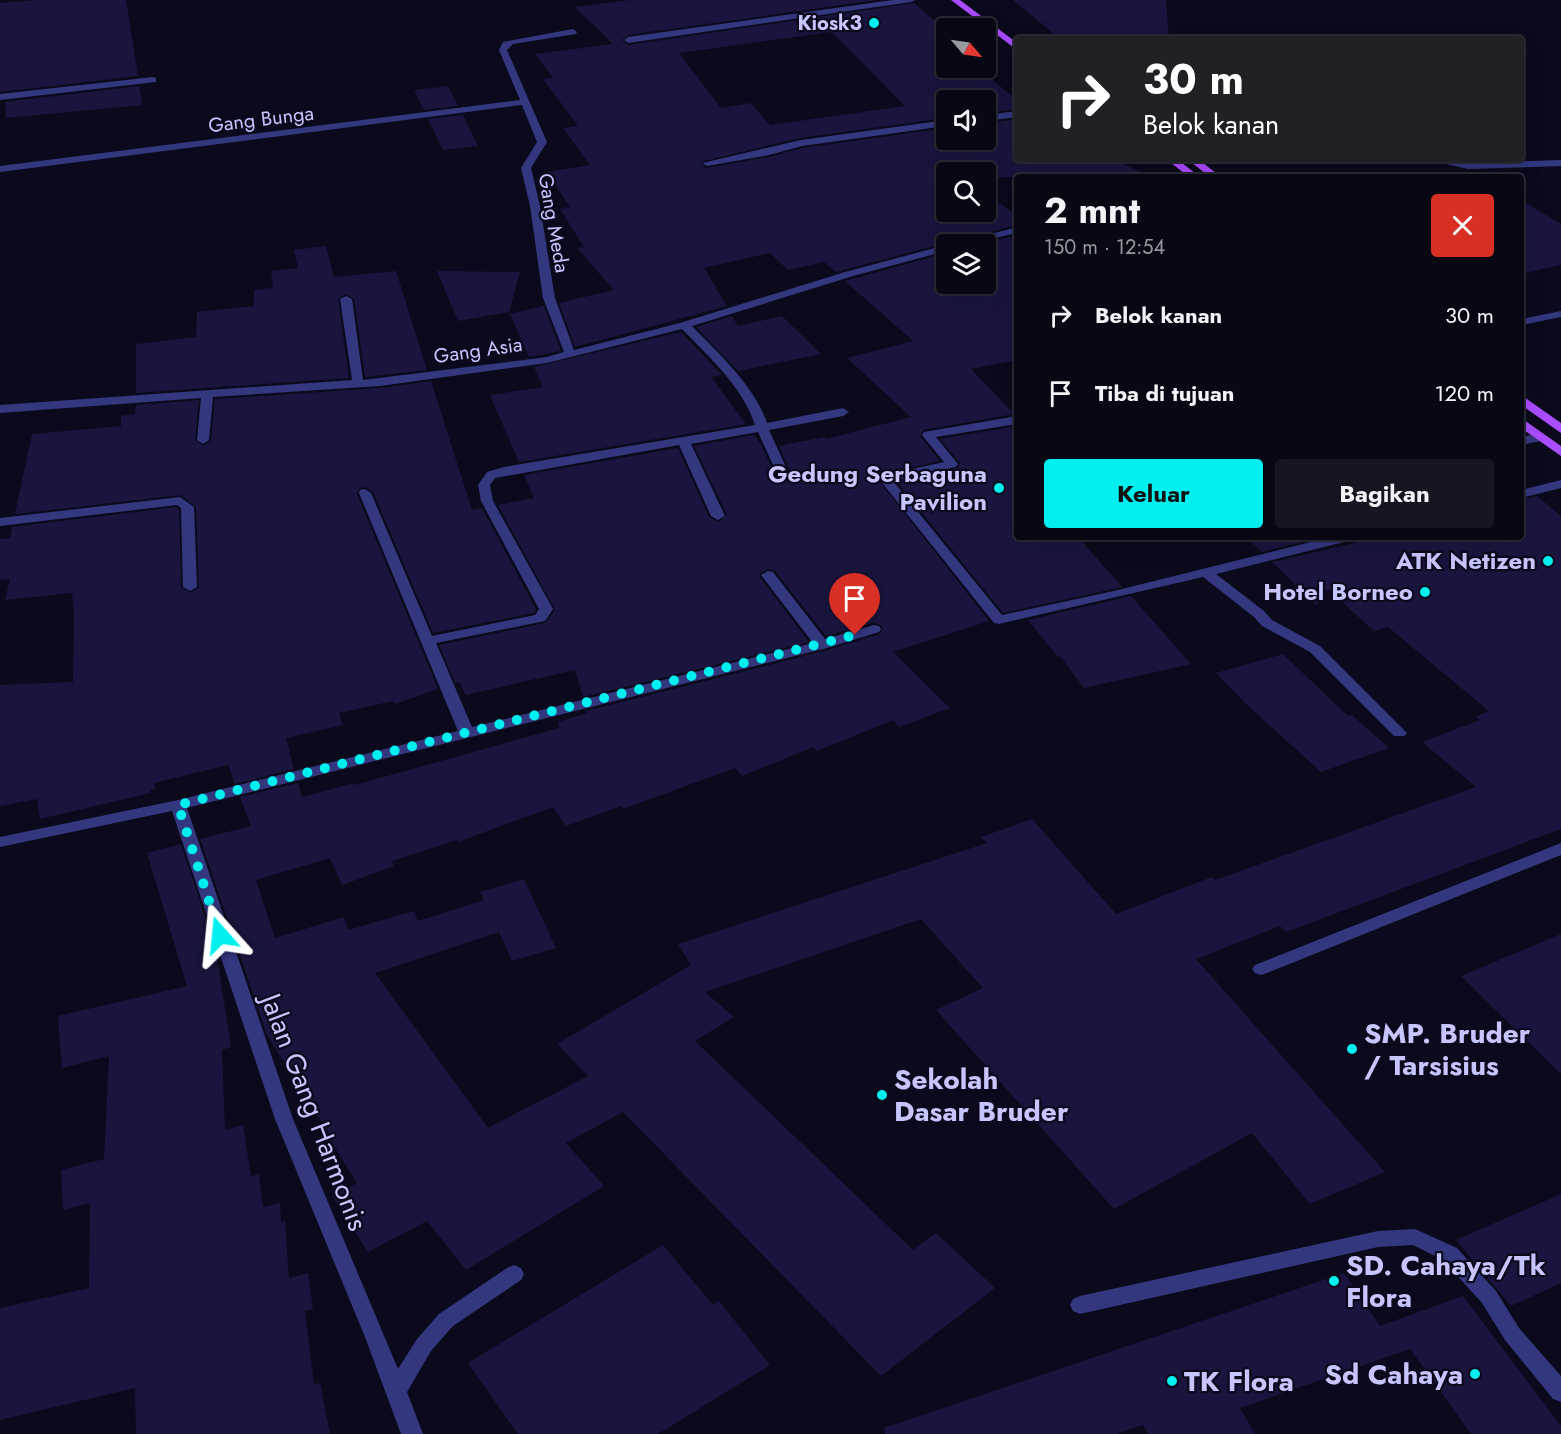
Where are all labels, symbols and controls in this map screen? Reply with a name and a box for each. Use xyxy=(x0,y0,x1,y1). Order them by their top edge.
place label: Kiosk3 xyxy=(798,9,862,38)
marker: Kiosk3 xyxy=(867,16,881,30)
north arrow xyxy=(936,18,996,78)
map controls xyxy=(936,18,996,294)
text: 30 m xyxy=(1143,49,1244,110)
icon: right xyxy=(1044,60,1122,138)
button: sound xyxy=(936,90,996,150)
street label: Gang Bunga xyxy=(207,99,316,140)
text: Belok kanan xyxy=(1143,105,1279,144)
button: search xyxy=(936,162,996,222)
street label: Gang Meda xyxy=(530,171,577,275)
text: 2 mnt xyxy=(1044,184,1140,236)
button: close xyxy=(1431,194,1494,257)
text: 150 m · 12:54 xyxy=(1044,233,1165,262)
button: layers xyxy=(936,234,996,294)
icon: right xyxy=(1044,299,1077,332)
text: Belok kanan xyxy=(1095,299,1222,331)
text: 30 m xyxy=(1445,299,1494,331)
street label: Gang Asia xyxy=(432,330,524,371)
icon: arrive xyxy=(1044,377,1077,410)
text: Tiba di tujuan xyxy=(1095,377,1234,409)
text: 120 m xyxy=(1435,377,1494,409)
place label: Gedung Serbaguna Pavilion xyxy=(768,456,987,519)
button: Keluar xyxy=(1044,459,1263,528)
button: Bagikan xyxy=(1275,459,1494,528)
marker: Gedung Serbaguna Pavilion xyxy=(992,481,1006,495)
place label: ATK Netizen xyxy=(1395,543,1536,578)
marker: ATK Netizen xyxy=(1541,554,1555,568)
pin xyxy=(829,573,880,635)
place label: Hotel Borneo xyxy=(1263,574,1413,609)
icon: arrive xyxy=(838,582,871,615)
marker: Hotel Borneo xyxy=(1418,585,1432,599)
position arrow xyxy=(188,903,252,967)
street label: Jalan Gang Harmonis xyxy=(249,984,379,1237)
place label: SMP. Bruder / Tarsisius xyxy=(1364,1013,1531,1086)
marker: SMP. Bruder / Tarsisius xyxy=(1345,1042,1359,1056)
place label: Sekolah Dasar Bruder xyxy=(894,1059,1069,1132)
marker: Sekolah Dasar Bruder xyxy=(875,1088,889,1102)
place label: SD. Cahaya/Tk Flora xyxy=(1346,1245,1546,1318)
marker: SD. Cahaya/Tk Flora xyxy=(1327,1274,1341,1288)
place label: Sd Cahaya xyxy=(1325,1354,1463,1395)
place label: TK Flora xyxy=(1184,1361,1294,1402)
marker: Sd Cahaya xyxy=(1468,1367,1482,1381)
marker: TK Flora xyxy=(1165,1374,1179,1388)

